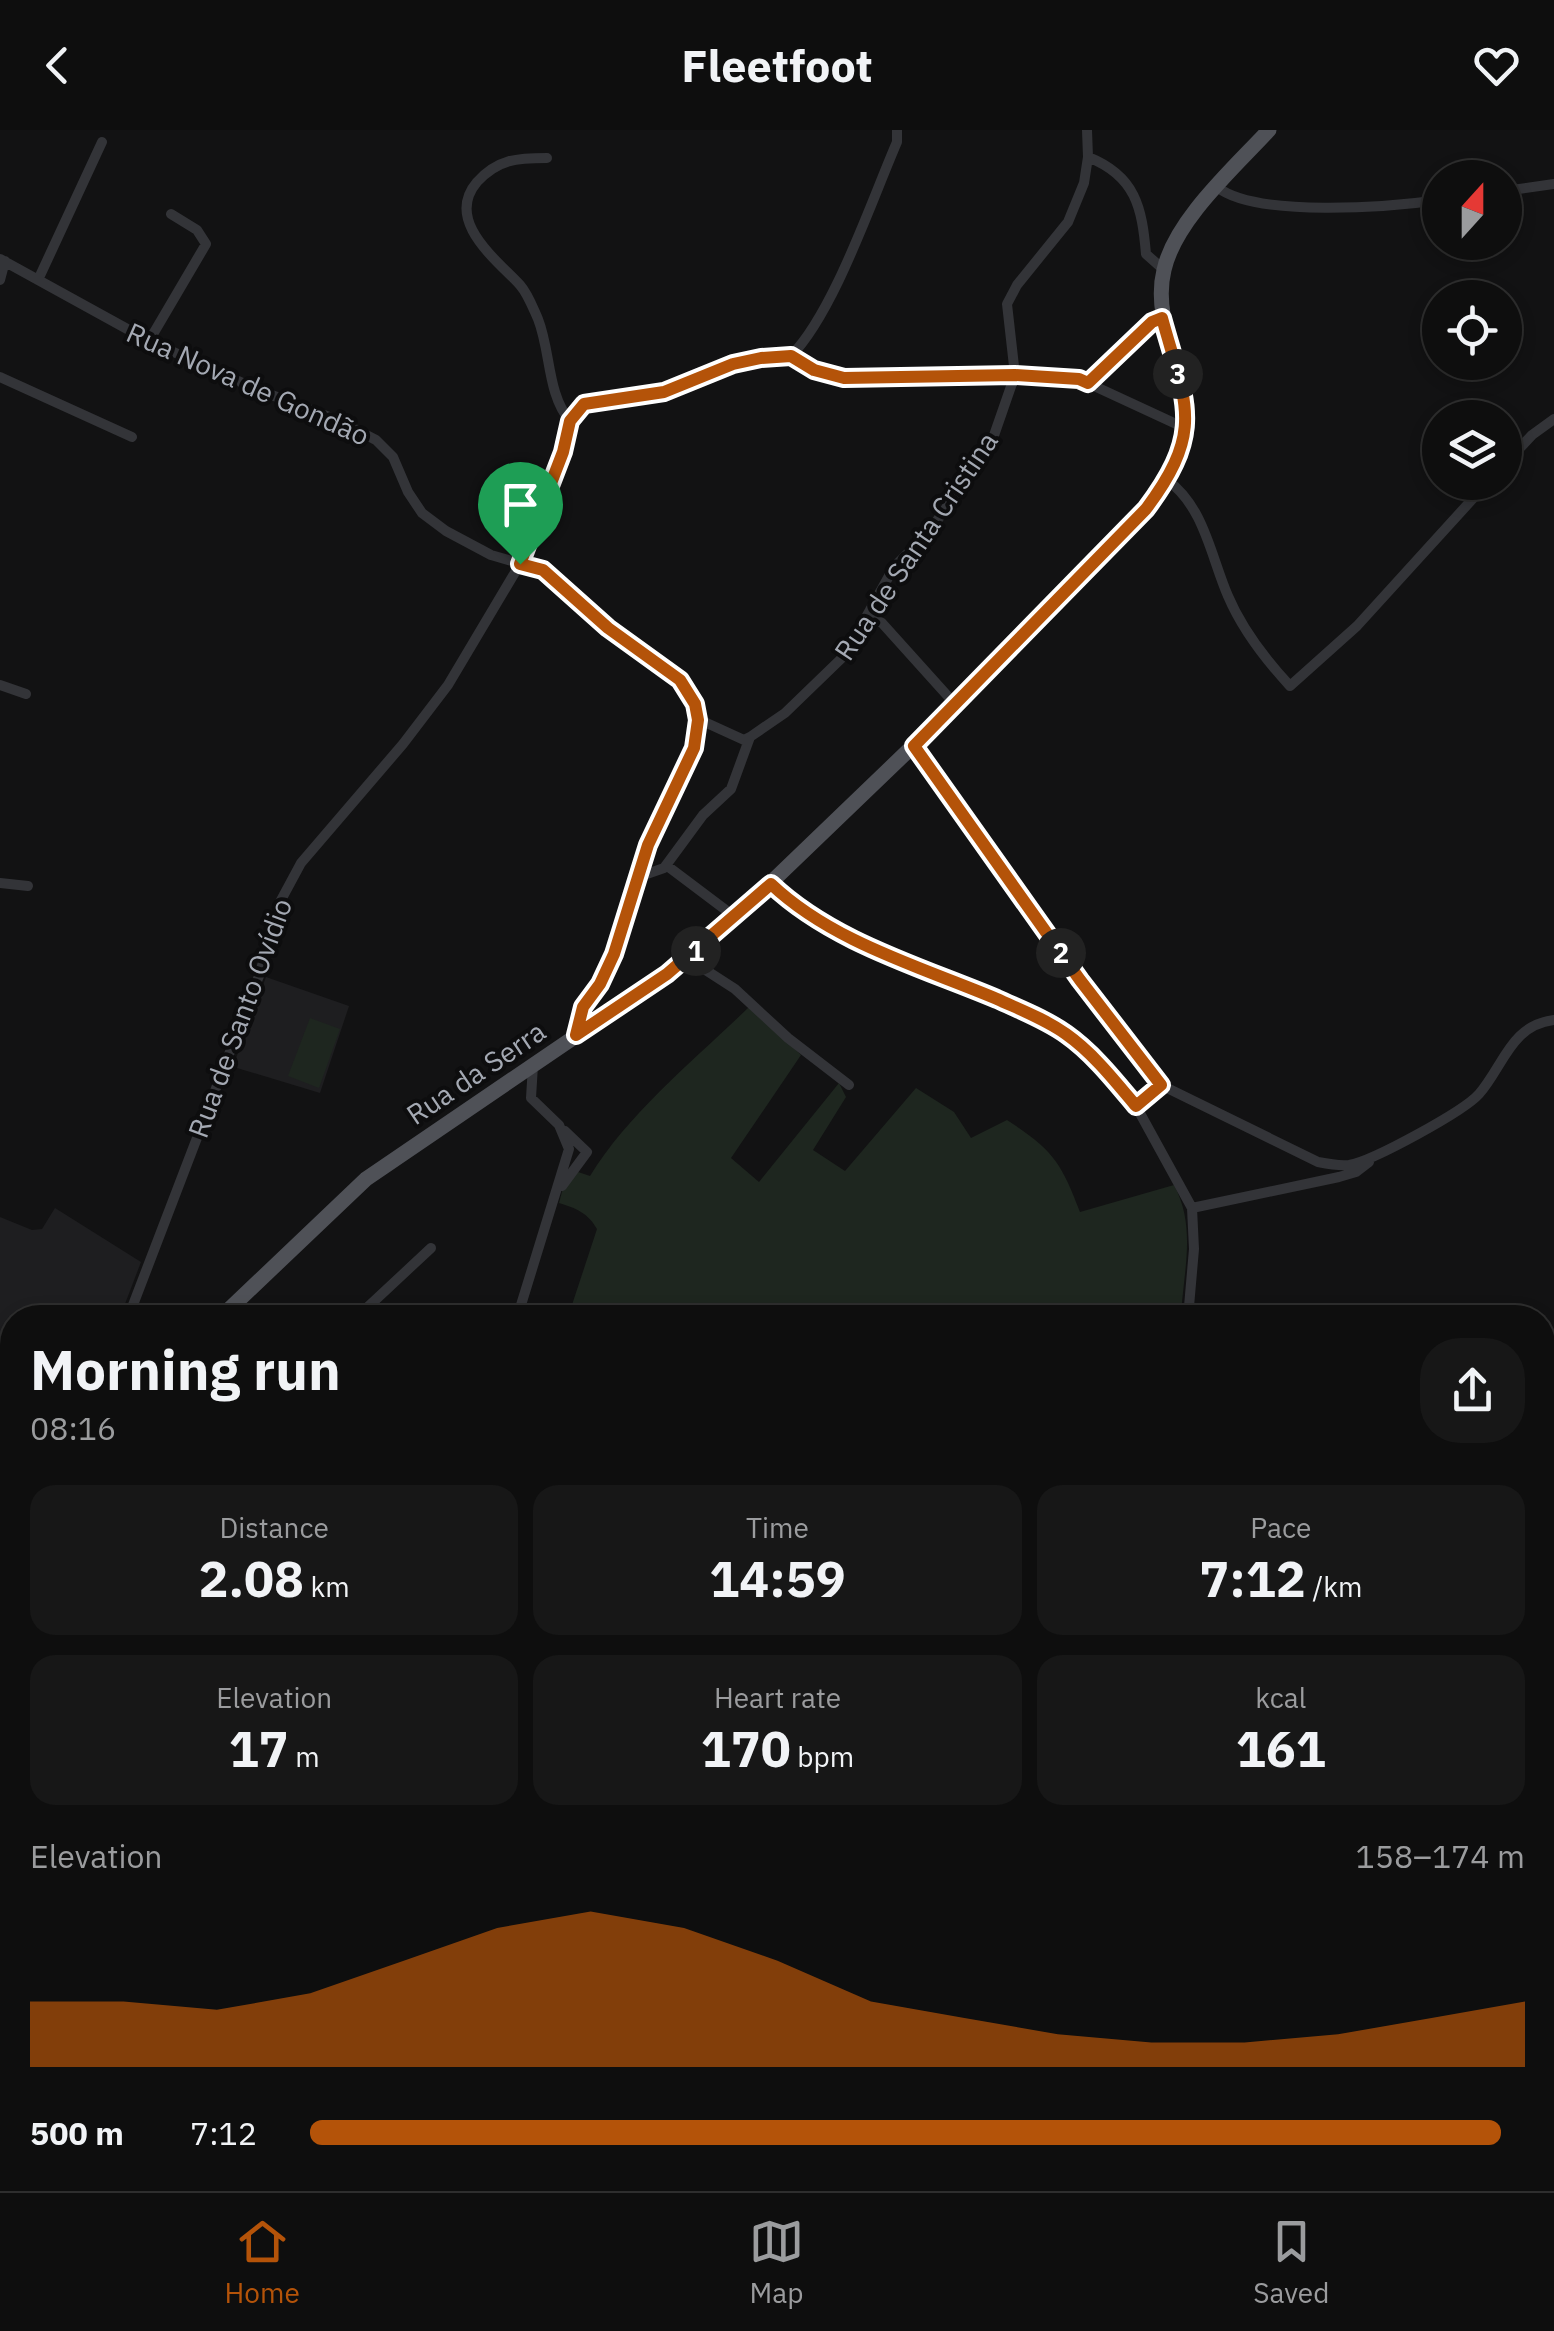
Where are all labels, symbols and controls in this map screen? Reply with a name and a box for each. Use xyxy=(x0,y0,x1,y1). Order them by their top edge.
text: Fleetfoot xyxy=(681,36,873,94)
icon: back xyxy=(30,38,85,93)
icon: heart xyxy=(1469,38,1524,93)
north arrow xyxy=(1422,160,1522,260)
map controls xyxy=(1422,160,1522,500)
button: locate xyxy=(1422,280,1522,380)
street label: Rua Nova de Gondão xyxy=(121,313,375,454)
pin: 3 xyxy=(1153,349,1203,399)
text: 3 xyxy=(1170,355,1186,392)
button: layers xyxy=(1422,400,1522,500)
street label: Rua de Santa Cristina xyxy=(825,424,1006,667)
pin xyxy=(478,462,563,565)
icon: arrive xyxy=(493,477,548,532)
street label: Rua de Santo Ovídio xyxy=(179,893,300,1143)
pin: 1 xyxy=(671,926,721,976)
pin: 2 xyxy=(1036,928,1086,978)
text: 1 xyxy=(688,932,704,969)
text: 2 xyxy=(1053,934,1069,971)
street label: Rua da Serra xyxy=(399,1012,553,1133)
text: Morning run xyxy=(30,1334,341,1405)
button: share xyxy=(1420,1338,1525,1443)
text: 08:16 xyxy=(30,1407,116,1449)
text: Distance xyxy=(220,1509,329,1546)
text: Time xyxy=(746,1509,809,1546)
text: Pace xyxy=(1250,1509,1311,1546)
text: 2.08 xyxy=(199,1546,304,1611)
text: 14:59 xyxy=(709,1546,846,1611)
text: 7:12 xyxy=(1199,1546,1306,1611)
text: km xyxy=(304,1568,350,1605)
text: /km xyxy=(1306,1568,1362,1605)
text: Elevation xyxy=(216,1679,332,1716)
text: Heart rate xyxy=(714,1679,841,1716)
text: kcal xyxy=(1255,1679,1306,1716)
text: 17 xyxy=(229,1716,289,1781)
text: 170 xyxy=(701,1716,791,1781)
text: 161 xyxy=(1236,1716,1326,1781)
text: m xyxy=(289,1738,320,1775)
text: bpm xyxy=(791,1738,854,1775)
text: Elevation xyxy=(30,1835,163,1877)
text: 158–174 m xyxy=(1355,1835,1525,1877)
text: 500 m xyxy=(30,2112,124,2154)
text: 7:12 xyxy=(190,2112,257,2154)
tab: Home xyxy=(225,2214,300,2311)
tab: Map xyxy=(749,2214,804,2311)
tab: Saved xyxy=(1253,2214,1329,2311)

